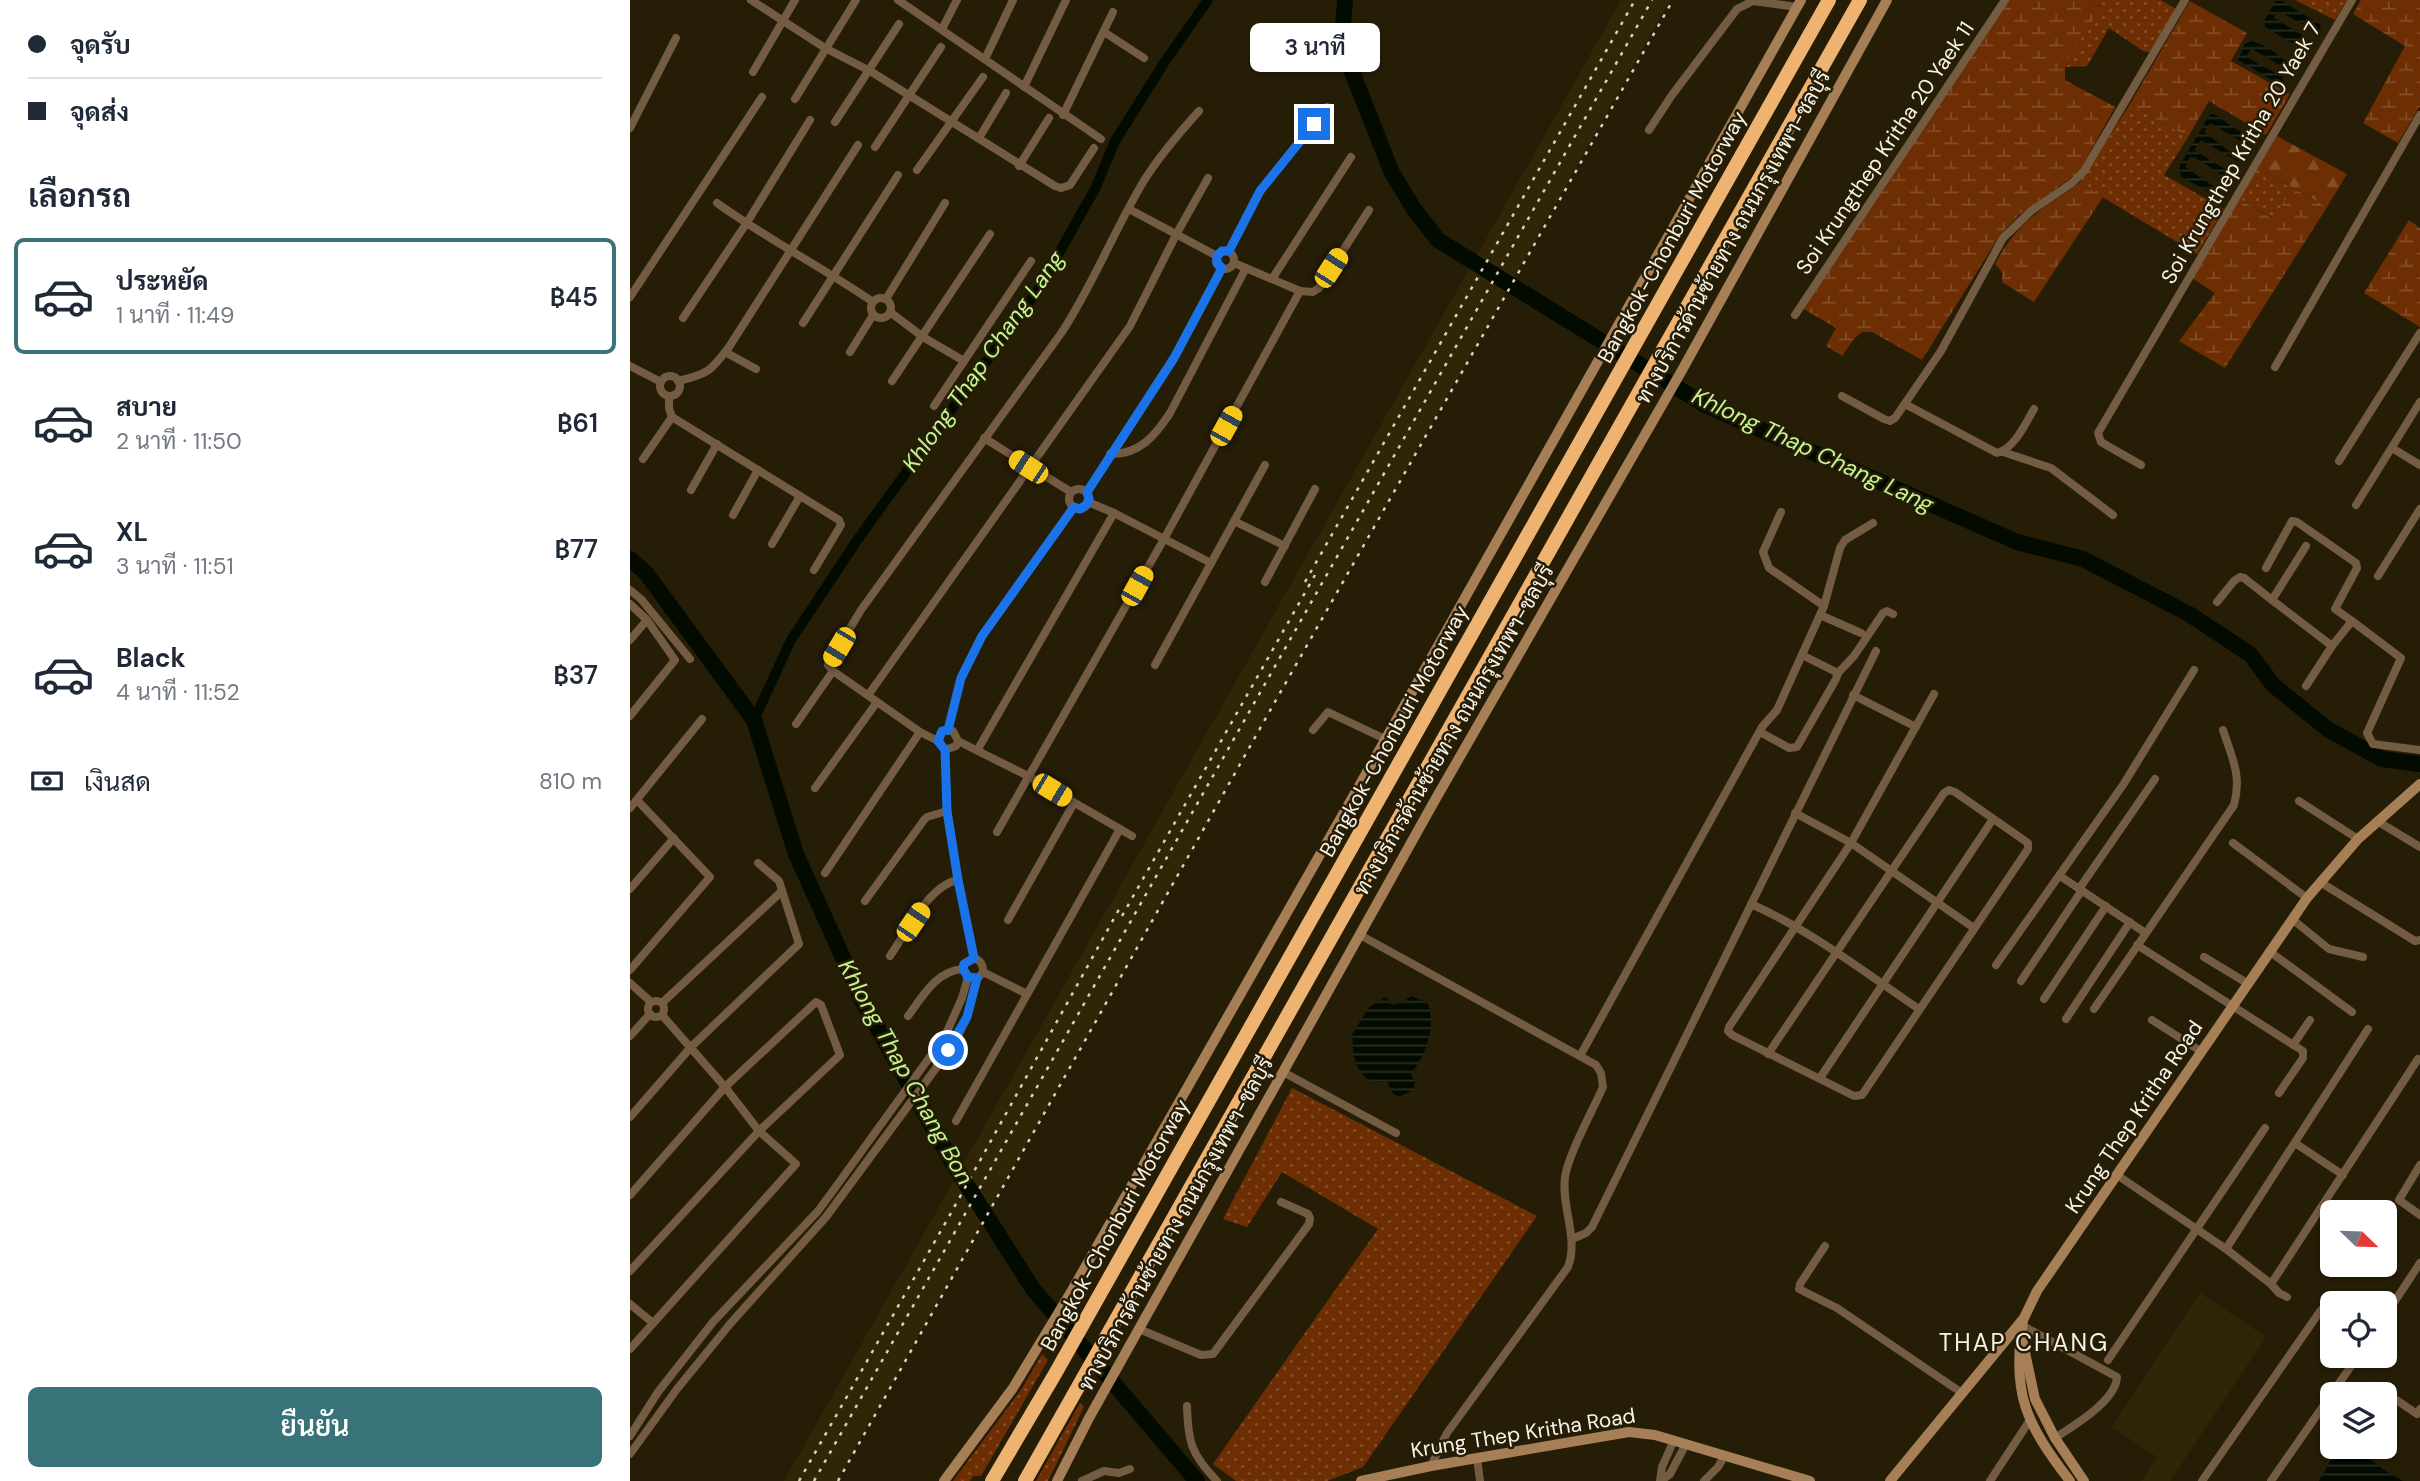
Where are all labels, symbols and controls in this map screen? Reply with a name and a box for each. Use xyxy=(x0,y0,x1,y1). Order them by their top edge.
street label: Soi Krungthep Kritha 20 Yaek 11 xyxy=(1790,16,1980,280)
street label: Soi Krungthep Kritha 20 Yaek 7 xyxy=(2154,17,2328,289)
callout: 3 นาที xyxy=(1249,23,1379,72)
text: จุดรับ xyxy=(70,28,131,62)
text: 3 นาที xyxy=(1284,32,1346,62)
street label: ทางบริการด้านซ้ายทาง ถนนกรุงเทพฯ-ชลบุรี xyxy=(1629,65,1837,409)
text: จุดส่ง xyxy=(70,95,129,129)
street label: Bangkok-Chonburi Motorway xyxy=(1591,106,1753,368)
route end xyxy=(1298,108,1330,140)
text: เลือกรถ xyxy=(28,175,131,217)
water label: Khlong Thap Chang Lang xyxy=(895,244,1072,477)
car xyxy=(1311,245,1352,291)
text: ประหยัด xyxy=(116,264,209,298)
icon: car xyxy=(32,265,95,328)
text: ฿45 xyxy=(550,280,598,314)
text: 1 นาที · 11:49 xyxy=(116,300,234,330)
water label: Khlong Thap Chang Lang xyxy=(1687,381,1940,520)
text: สบาย xyxy=(116,390,177,424)
icon: car xyxy=(32,391,95,454)
car xyxy=(1207,403,1246,449)
text: ฿61 xyxy=(557,406,598,440)
text: 2 นาที · 11:50 xyxy=(116,426,242,456)
car xyxy=(1005,447,1052,487)
text: XL xyxy=(116,515,148,549)
icon: car xyxy=(32,517,95,580)
text: ฿77 xyxy=(555,532,598,566)
text: 3 นาที · 11:51 xyxy=(116,551,234,581)
street label: ทางบริการด้านซ้ายทาง ถนนกรุงเทพฯ-ชลบุรี xyxy=(1347,560,1561,900)
car xyxy=(1118,563,1157,609)
street label: Bangkok-Chonburi Motorway xyxy=(1313,600,1475,862)
car xyxy=(820,624,859,670)
text: Black xyxy=(116,641,186,675)
icon: car xyxy=(32,643,95,706)
text: ฿37 xyxy=(553,658,598,692)
text: 4 นาที · 11:52 xyxy=(116,677,240,707)
icon: cash xyxy=(28,762,66,800)
text: เงินสด xyxy=(84,765,151,799)
text: 810 m xyxy=(539,766,602,796)
car xyxy=(1029,770,1076,810)
car xyxy=(893,899,934,945)
water label: Khlong Thap Chang Bon xyxy=(831,954,981,1190)
street label: Krung Thep Kritha Road xyxy=(2059,1015,2209,1219)
route start xyxy=(932,1034,964,1066)
street label: ทางบริการด้านซ้ายทาง ถนนกรุงเทพฯ-ชลบุรี xyxy=(1072,1052,1280,1396)
street label: Bangkok-Chonburi Motorway xyxy=(1034,1094,1196,1356)
north arrow xyxy=(2320,1200,2398,1278)
map controls xyxy=(2320,1200,2397,1459)
button: locate xyxy=(2320,1291,2397,1368)
district label: THAP CHANG xyxy=(1939,1327,2109,1358)
button: layers xyxy=(2320,1382,2397,1459)
button: ยืนยัน xyxy=(28,1387,602,1467)
street label: Krung Thep Kritha Road xyxy=(1409,1401,1637,1465)

